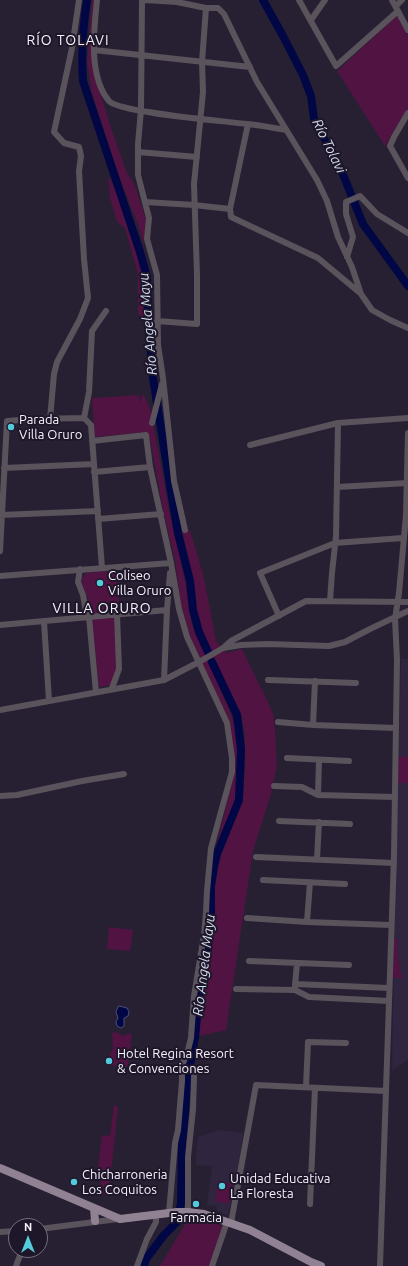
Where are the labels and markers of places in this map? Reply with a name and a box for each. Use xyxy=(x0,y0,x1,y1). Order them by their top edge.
place label: Parada Villa Oruro xyxy=(19,412,82,443)
marker: Parada Villa Oruro xyxy=(6,422,16,432)
place label: Coliseo Villa Oruro xyxy=(108,568,171,599)
marker: Coliseo Villa Oruro xyxy=(95,578,105,588)
place label: Hotel Regina Resort & Convenciones xyxy=(117,1046,234,1077)
marker: Hotel Regina Resort & Convenciones xyxy=(104,1056,114,1066)
place label: Chicharroneria Los Coquitos xyxy=(82,1167,168,1198)
place label: Unidad Educativa La Floresta xyxy=(230,1171,330,1202)
marker: Chicharroneria Los Coquitos xyxy=(69,1177,79,1187)
marker: Unidad Educativa La Floresta xyxy=(217,1181,227,1191)
marker: Farmacia xyxy=(191,1199,201,1209)
place label: Farmacia xyxy=(170,1210,222,1226)

